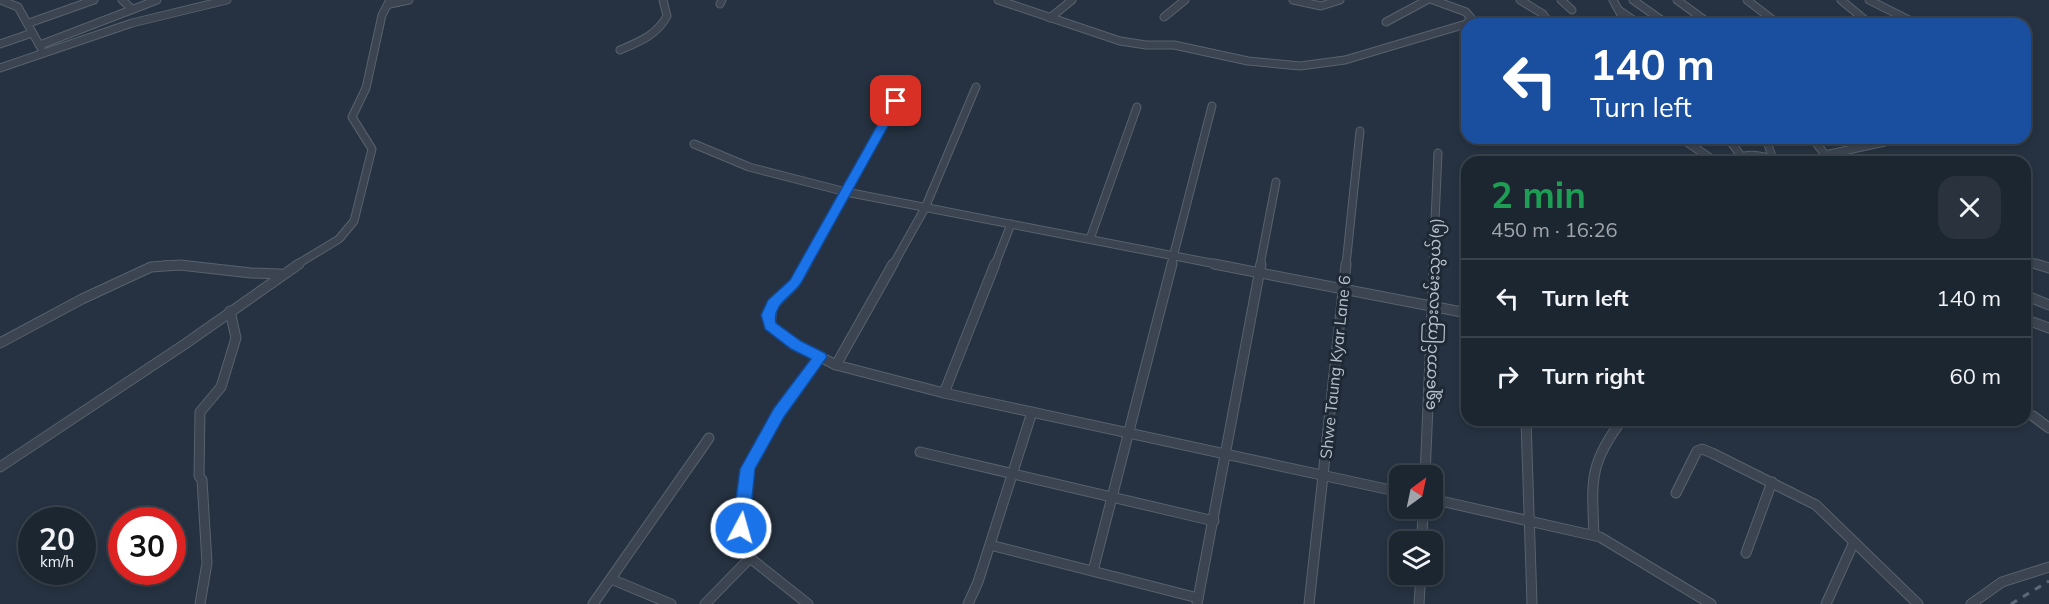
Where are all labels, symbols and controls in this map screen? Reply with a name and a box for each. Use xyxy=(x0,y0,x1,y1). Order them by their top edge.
text: 140 m xyxy=(1590,38,1715,91)
icon: left xyxy=(1491,42,1569,120)
pin xyxy=(870,75,921,126)
icon: arrive xyxy=(879,84,912,117)
text: Turn left xyxy=(1590,90,1692,124)
text: 2 min xyxy=(1491,172,1586,217)
button: close xyxy=(1938,176,2001,239)
text: 450 m · 16:26 xyxy=(1491,217,1617,242)
street label: ရွှေတောင်ကြားလမ်းသွယ်(၅) xyxy=(1418,218,1449,411)
street label: Shwe Taung Kyar Lane 6 xyxy=(1315,274,1355,460)
icon: left xyxy=(1491,282,1524,315)
text: Turn left xyxy=(1542,284,1629,312)
text: 140 m xyxy=(1936,284,2001,312)
icon: right xyxy=(1491,360,1524,393)
text: Turn right xyxy=(1542,362,1645,390)
text: 60 m xyxy=(1950,362,2001,390)
north arrow xyxy=(1389,465,1443,519)
map controls xyxy=(1389,465,1443,585)
position arrow xyxy=(709,496,773,560)
speed limit sign: 30 xyxy=(108,507,186,585)
text: 20 xyxy=(39,520,75,558)
button: layers xyxy=(1389,531,1443,585)
text: km/h xyxy=(40,552,74,571)

